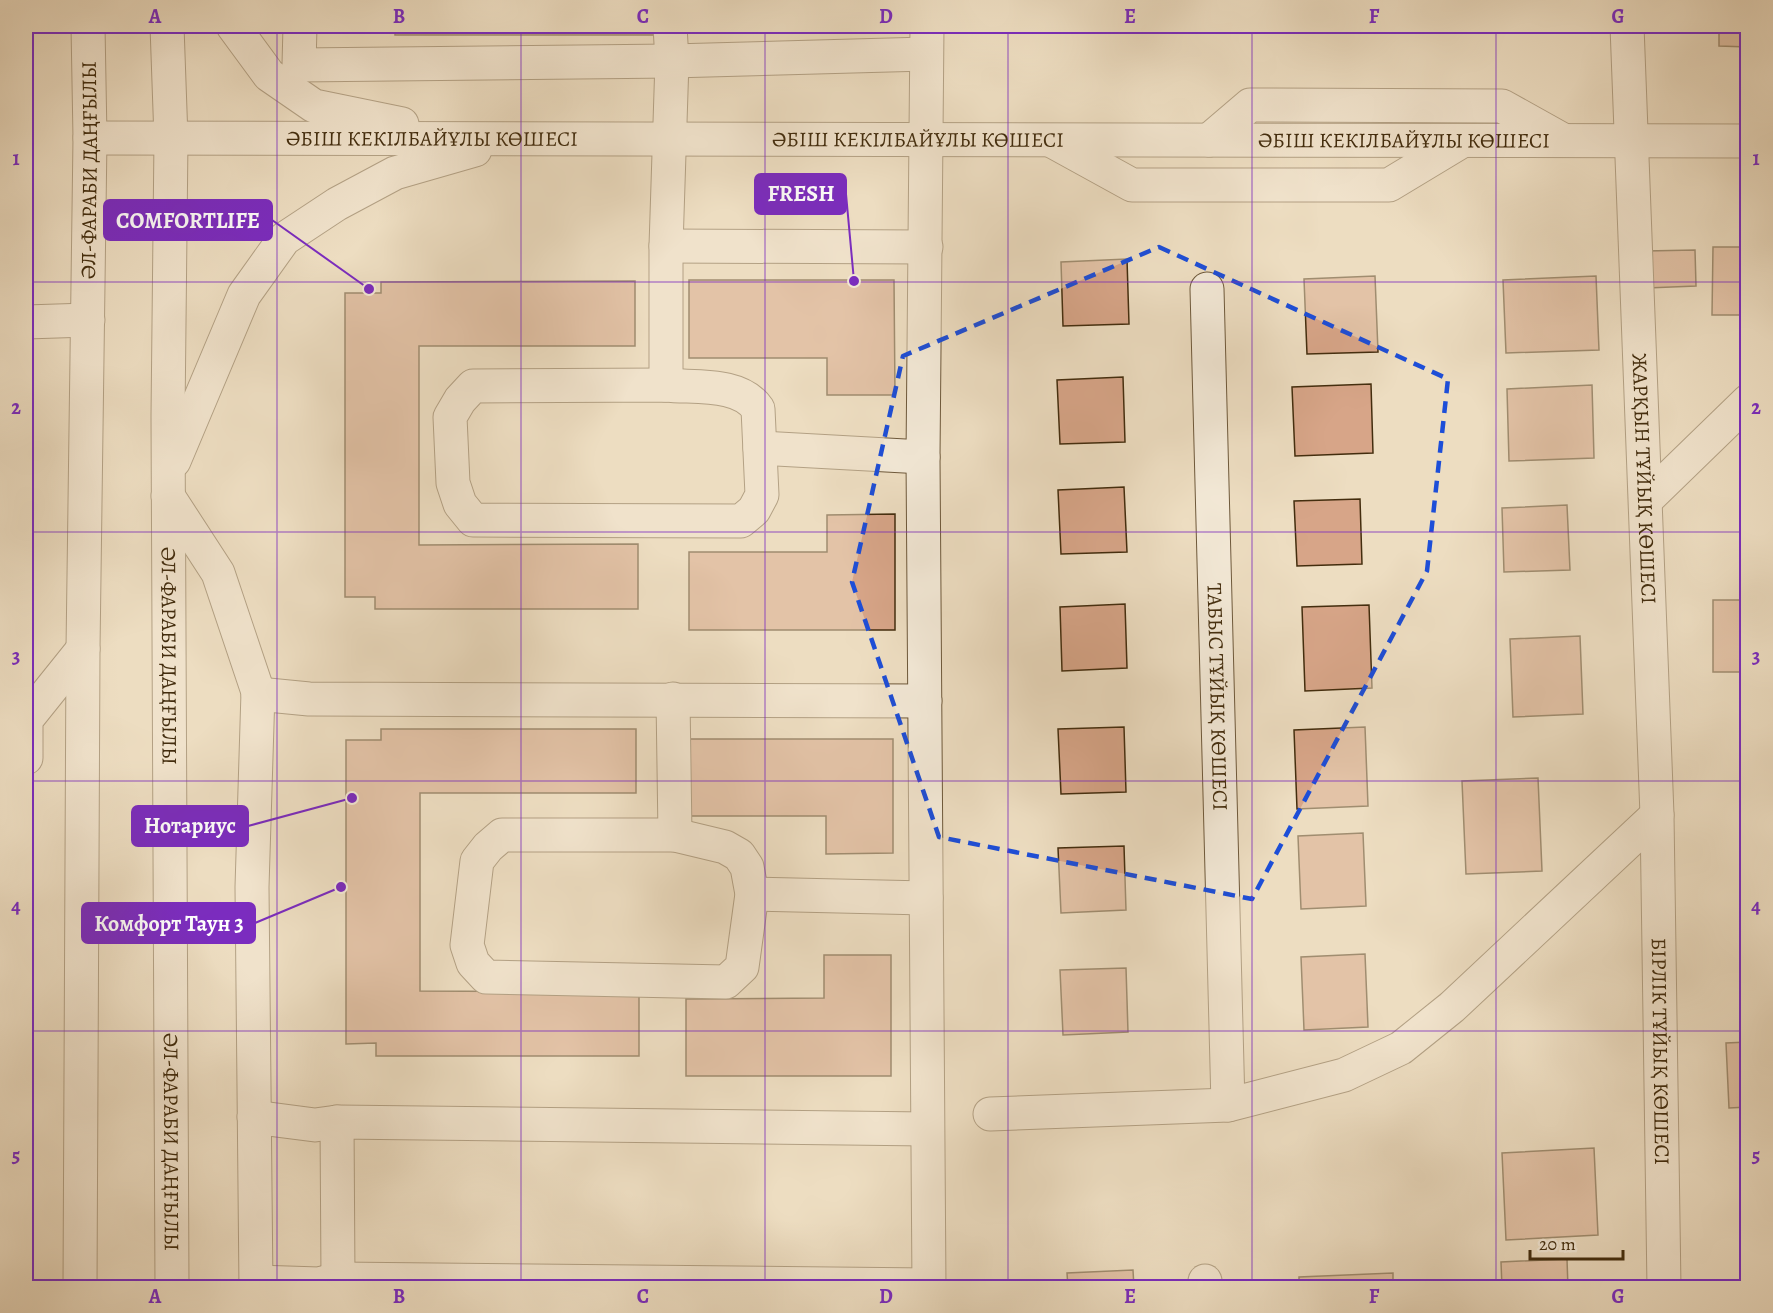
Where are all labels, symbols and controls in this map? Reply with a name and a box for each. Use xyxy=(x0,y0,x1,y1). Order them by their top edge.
text: A xyxy=(148,3,162,30)
text: B xyxy=(393,3,405,30)
text: C xyxy=(637,3,649,30)
text: D xyxy=(879,3,893,30)
text: E xyxy=(1124,3,1136,30)
text: F xyxy=(1369,3,1380,30)
text: G xyxy=(1611,3,1625,30)
street label: ӘЛ-ФАРАБИ ДАҢҒЫЛЫ xyxy=(74,61,104,279)
street label: ӘБІШ КЕКІЛБАЙҰЛЫ КӨШЕСІ xyxy=(286,124,578,153)
street label: ӘБІШ КЕКІЛБАЙҰЛЫ КӨШЕСІ xyxy=(772,125,1064,154)
street label: ӘБІШ КЕКІЛБАЙҰЛЫ КӨШЕСІ xyxy=(1258,126,1550,155)
text: 1 xyxy=(12,145,20,172)
text: 1 xyxy=(1752,145,1760,172)
callout: FRESH xyxy=(755,174,846,214)
text: FRESH xyxy=(767,179,835,209)
callout: COMFORTLIFE xyxy=(104,200,272,240)
text: COMFORTLIFE xyxy=(116,206,260,236)
street label: ЖАРҚЫН ТҰЙЫҚ КӨШЕСІ xyxy=(1625,353,1663,605)
text: 2 xyxy=(11,394,21,421)
text: 2 xyxy=(1751,394,1761,421)
street label: ӘЛ-ФАРАБИ ДАҢҒЫЛЫ xyxy=(155,547,184,765)
street label: ТАБЫС ТҰЙЫҚ КӨШЕСІ xyxy=(1201,583,1234,811)
text: 3 xyxy=(12,643,20,670)
text: 3 xyxy=(1752,643,1760,670)
callout: Нотариус xyxy=(132,806,248,846)
text: Нотариус xyxy=(144,811,236,841)
text: 4 xyxy=(11,893,21,920)
text: 4 xyxy=(1751,893,1761,920)
callout: Комфорт Таун 3 xyxy=(82,903,255,943)
text: Комфорт Таун 3 xyxy=(94,909,244,939)
street label: БІРЛІК ТҰЙЫҚ КӨШЕСІ xyxy=(1645,938,1676,1165)
street label: ӘЛ-ФАРАБИ ДАҢҒЫЛЫ xyxy=(157,1033,186,1251)
text: 5 xyxy=(12,1142,20,1169)
text: 5 xyxy=(1752,1142,1760,1169)
scale bar xyxy=(1530,1223,1623,1261)
text: 20 m xyxy=(1539,1232,1576,1256)
text: A xyxy=(148,1283,162,1310)
text: B xyxy=(393,1283,405,1310)
text: C xyxy=(637,1283,649,1310)
text: D xyxy=(879,1283,893,1310)
text: E xyxy=(1124,1283,1136,1310)
text: F xyxy=(1369,1283,1380,1310)
text: G xyxy=(1611,1283,1625,1310)

